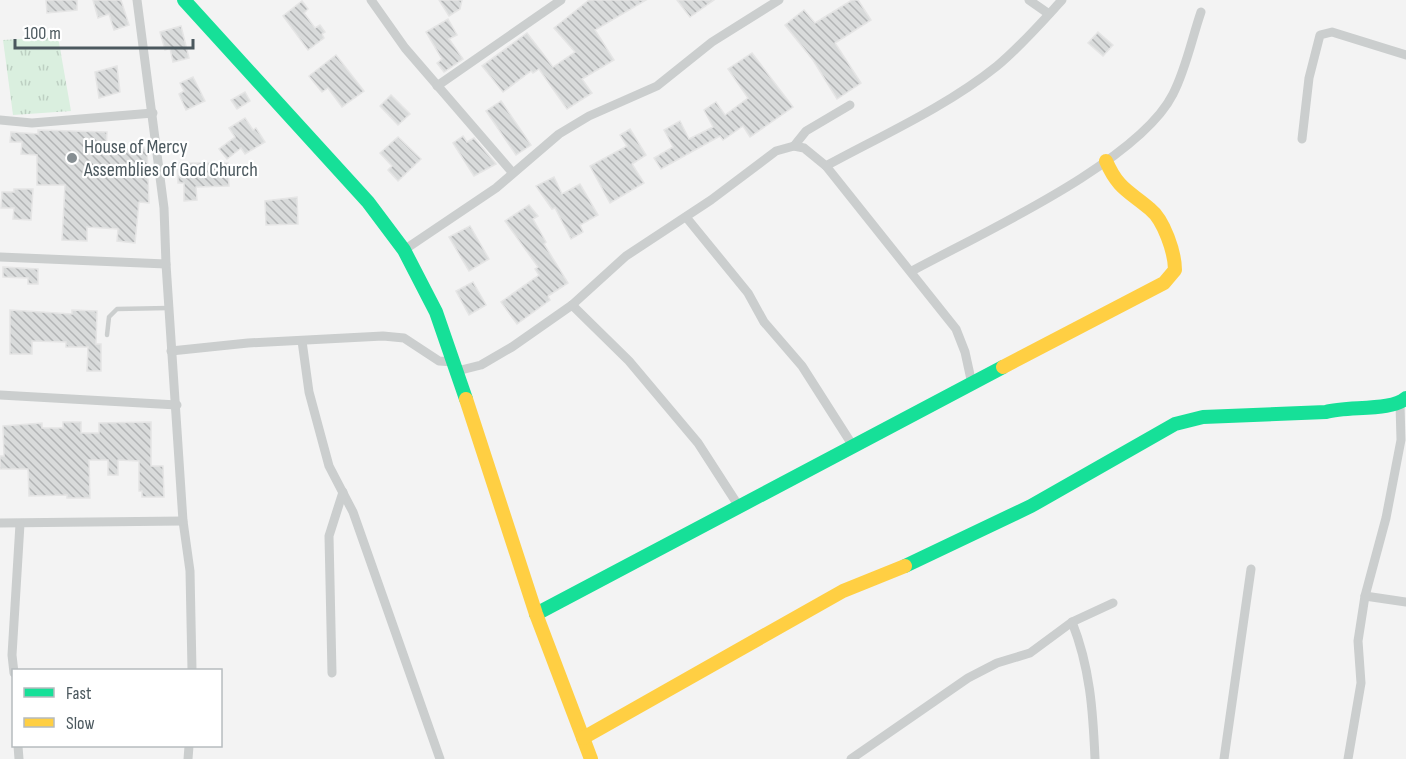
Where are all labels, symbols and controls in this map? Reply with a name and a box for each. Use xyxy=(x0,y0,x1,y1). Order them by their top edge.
scale bar xyxy=(15,12,194,50)
text: 100 m xyxy=(24,23,61,44)
place label: House of Mercy Assemblies of God Church xyxy=(83,135,258,182)
marker: House of Mercy Assemblies of God Church xyxy=(65,151,79,165)
legend xyxy=(12,669,222,747)
text: Fast xyxy=(66,683,92,704)
text: Slow xyxy=(66,713,95,734)

